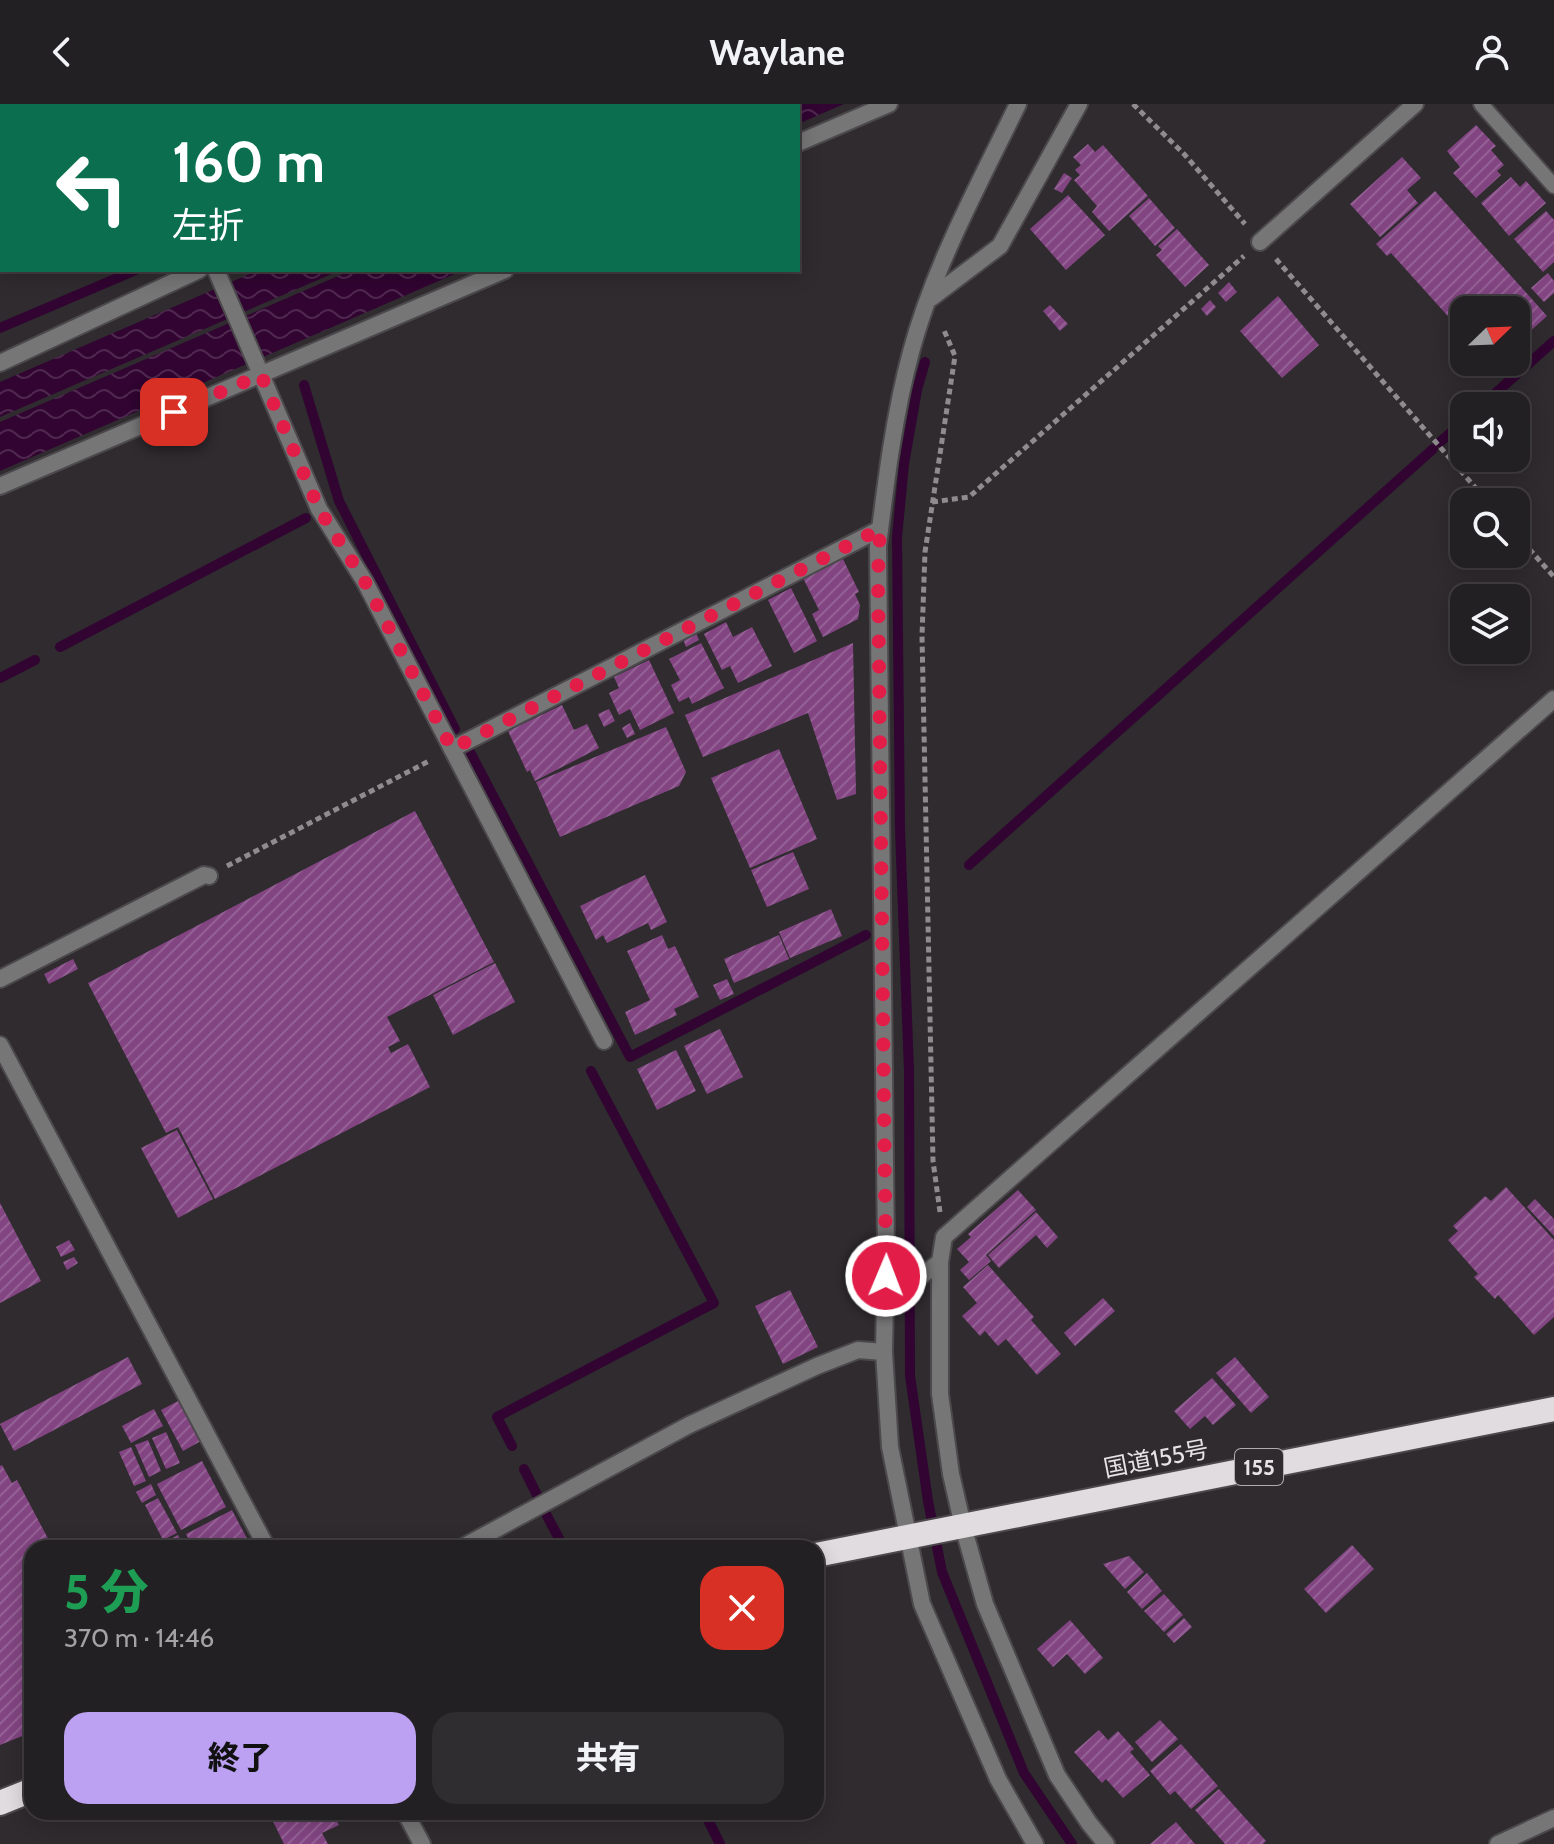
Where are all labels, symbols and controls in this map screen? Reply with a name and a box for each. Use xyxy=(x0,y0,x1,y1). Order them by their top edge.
icon: back xyxy=(40,30,84,74)
text: Waylane xyxy=(709,30,845,74)
icon: person xyxy=(1470,30,1514,74)
text: 160 m xyxy=(172,128,325,196)
icon: left xyxy=(40,136,144,240)
text: 左折 xyxy=(172,203,244,247)
north arrow xyxy=(1450,296,1530,376)
map controls xyxy=(1450,296,1530,664)
pin xyxy=(140,378,208,446)
icon: arrive xyxy=(152,390,196,434)
button: sound xyxy=(1450,392,1530,472)
button: search xyxy=(1450,488,1530,568)
button: layers xyxy=(1450,584,1530,664)
position arrow xyxy=(844,1234,928,1318)
street label: 国道155号 xyxy=(1101,1434,1211,1483)
road number: 155 xyxy=(1235,1449,1283,1485)
text: 5 分 xyxy=(64,1563,149,1621)
button: close xyxy=(700,1566,784,1650)
text: 370 m · 14:46 xyxy=(64,1622,214,1654)
button: 終了 xyxy=(64,1712,416,1804)
button: 共有 xyxy=(432,1712,784,1804)

